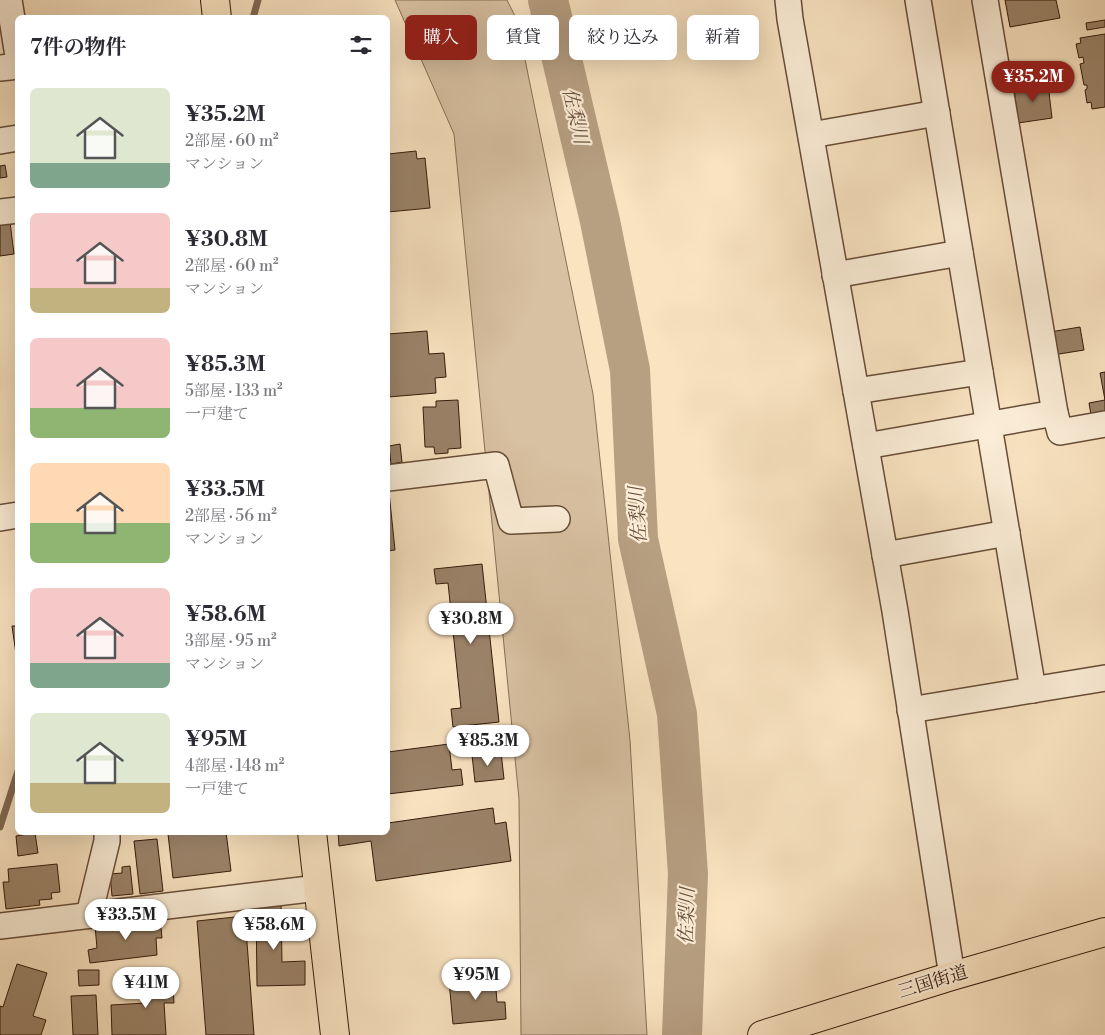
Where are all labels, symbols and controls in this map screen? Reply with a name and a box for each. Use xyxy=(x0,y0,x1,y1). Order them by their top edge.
chip: 購入 xyxy=(405,15,477,60)
chip: 賃貸 xyxy=(487,15,559,60)
chip: 絞り込み xyxy=(569,15,677,60)
chip: 新着 xyxy=(687,15,759,60)
icon: filters xyxy=(347,31,375,59)
text: 7件の物件 xyxy=(30,35,126,61)
pin: ¥35.2M xyxy=(992,61,1074,103)
text: ¥35.2M xyxy=(1002,67,1064,87)
water label: 佐梨川 xyxy=(557,86,594,148)
text: ¥35.2M xyxy=(185,102,265,128)
icon: home xyxy=(70,108,130,168)
text: 2部屋 · 60 m² xyxy=(185,131,279,151)
text: マンション xyxy=(185,154,264,174)
text: ¥30.8M xyxy=(185,227,268,253)
icon: home xyxy=(70,233,130,293)
text: 2部屋 · 60 m² xyxy=(185,256,279,276)
text: マンション xyxy=(185,279,264,299)
text: ¥85.3M xyxy=(185,352,265,378)
icon: home xyxy=(70,358,130,418)
text: 5部屋 · 133 m² xyxy=(185,381,283,401)
text: 一戸建て xyxy=(185,404,249,424)
text: ¥33.5M xyxy=(185,477,265,503)
icon: home xyxy=(70,483,130,543)
water label: 佐梨川 xyxy=(624,484,652,544)
text: 2部屋 · 56 m² xyxy=(185,506,277,526)
text: マンション xyxy=(185,529,264,549)
text: ¥58.6M xyxy=(185,602,266,628)
pin: ¥30.8M xyxy=(430,602,512,645)
icon: home xyxy=(70,608,130,668)
text: ¥30.8M xyxy=(440,609,502,629)
text: 3部屋 · 95 m² xyxy=(185,631,277,651)
text: マンション xyxy=(185,654,264,674)
pin: ¥85.3M xyxy=(447,724,529,767)
text: ¥95M xyxy=(185,727,247,753)
text: ¥85.3M xyxy=(457,731,519,751)
icon: home xyxy=(70,733,130,793)
text: 4部屋 · 148 m² xyxy=(185,756,284,776)
text: 一戸建て xyxy=(185,779,249,799)
water label: 佐梨川 xyxy=(674,885,700,945)
pin: ¥33.5M xyxy=(85,898,167,941)
text: ¥33.5M xyxy=(96,905,156,925)
pin: ¥58.6M xyxy=(233,908,315,951)
text: ¥58.6M xyxy=(243,915,305,935)
pin: ¥95M xyxy=(446,958,506,1001)
street label: 三国街道 xyxy=(895,960,971,1004)
text: ¥95M xyxy=(452,965,500,985)
pin: ¥41M xyxy=(116,966,176,1009)
text: ¥41M xyxy=(123,973,169,993)

